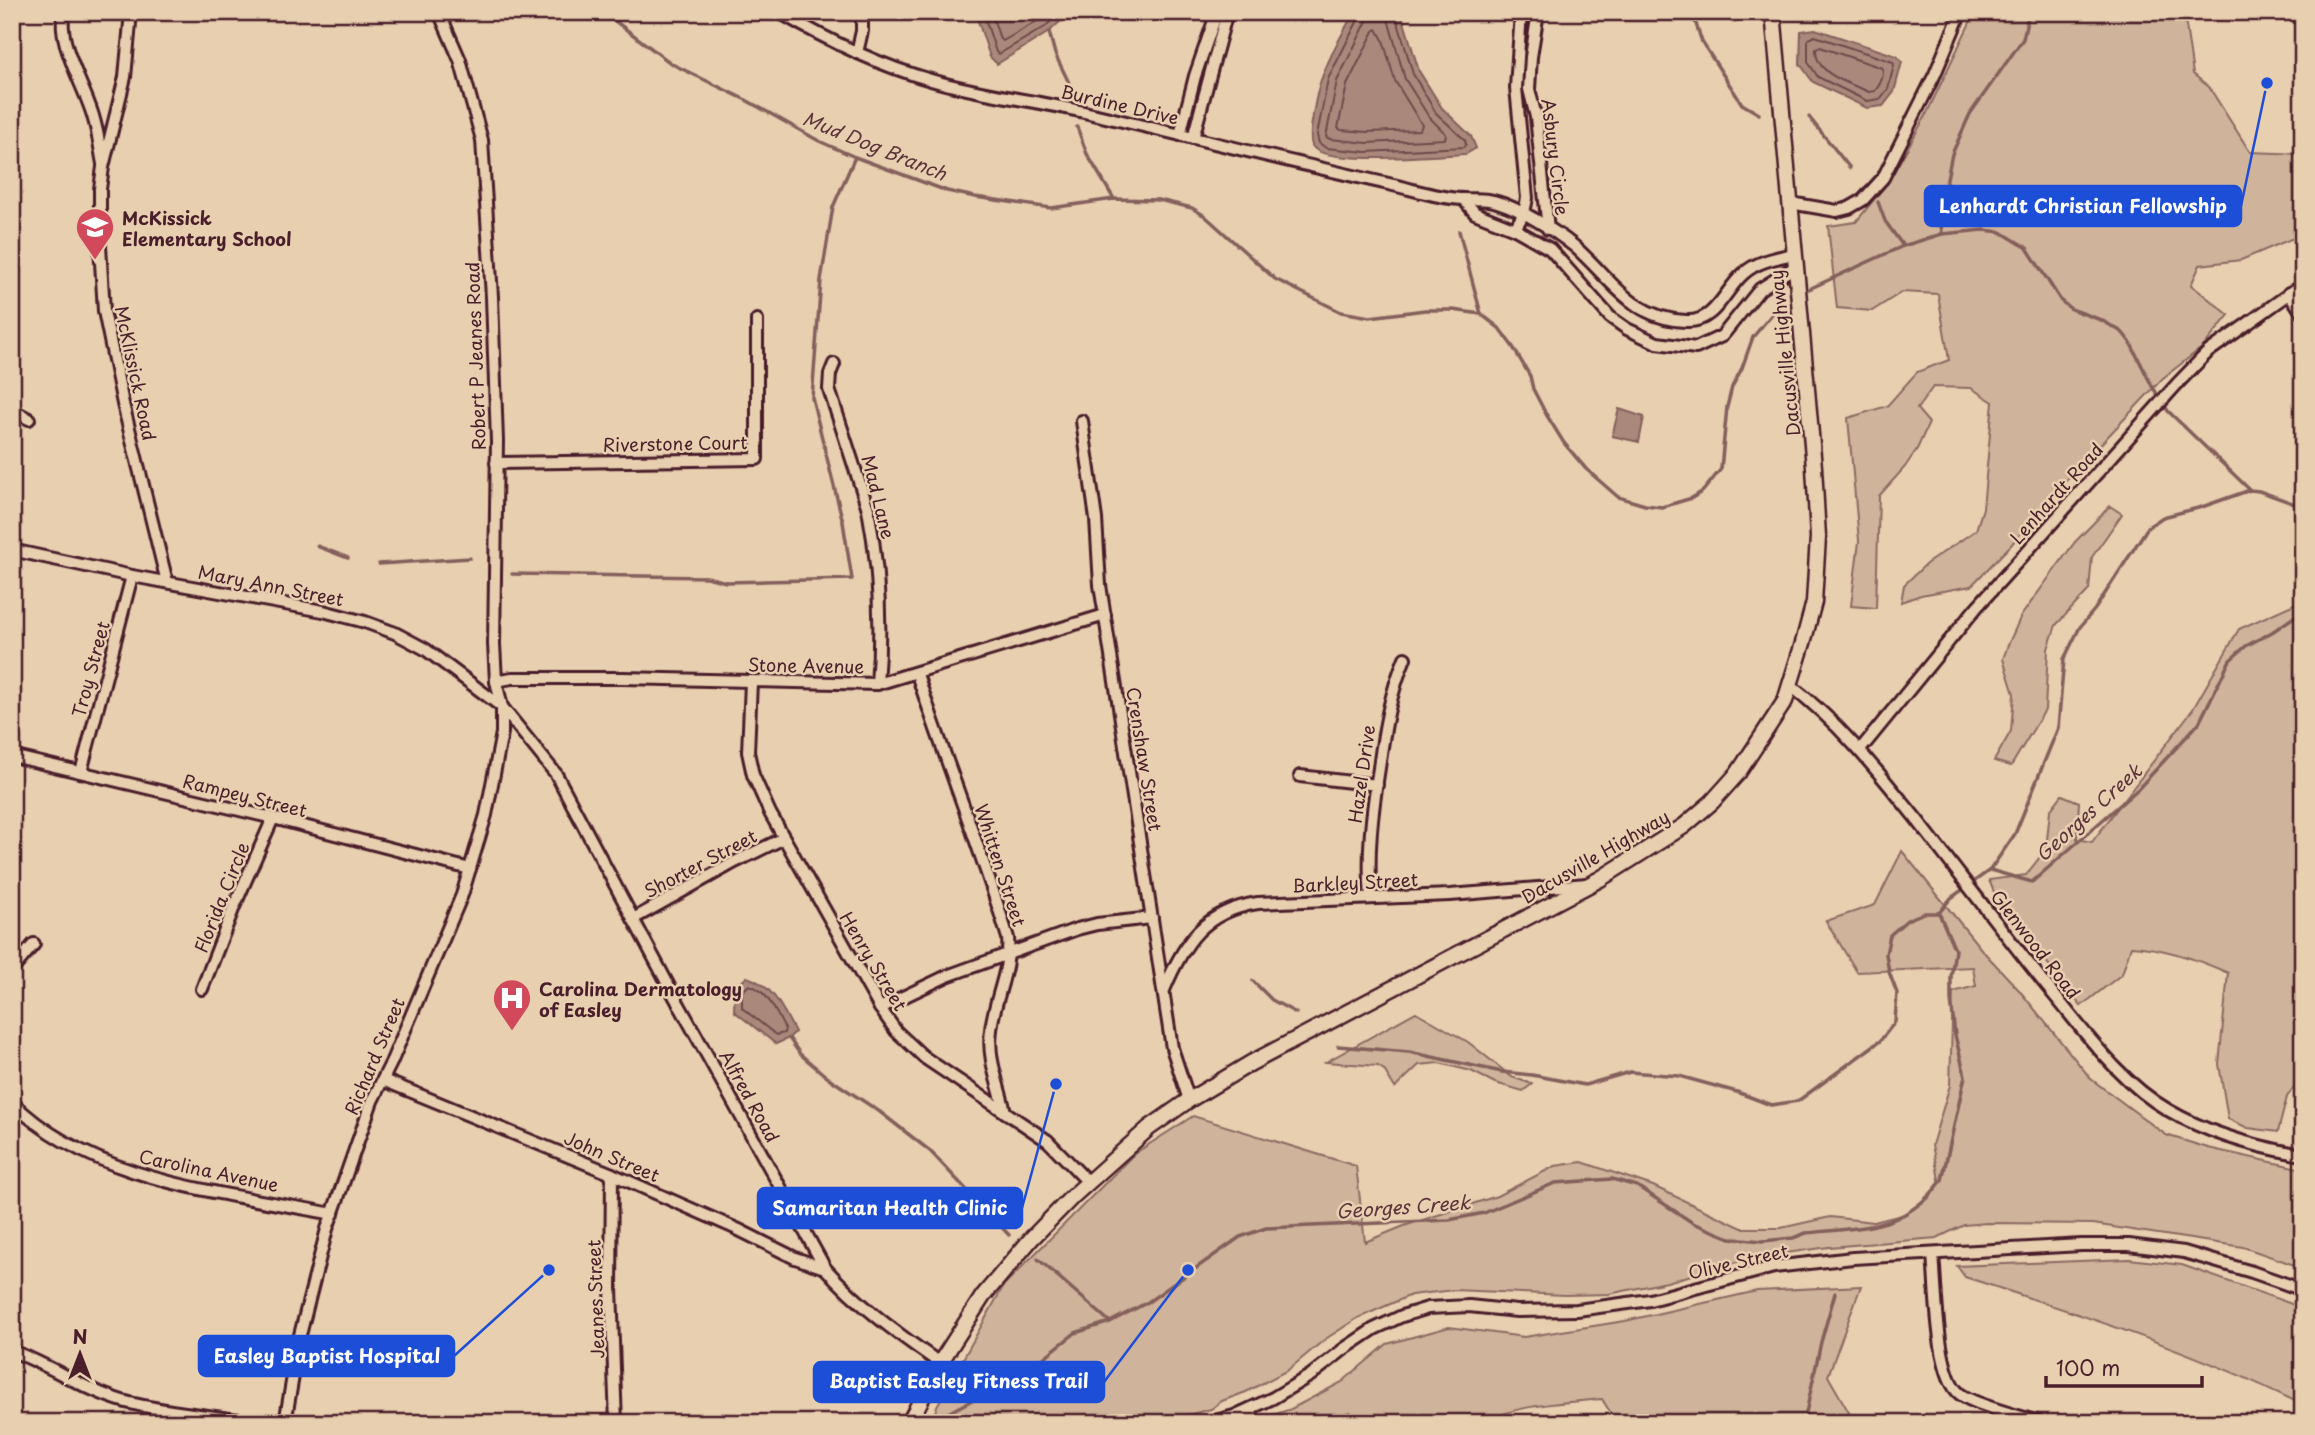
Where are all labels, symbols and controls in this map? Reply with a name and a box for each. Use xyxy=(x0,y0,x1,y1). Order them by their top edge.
street label: Burdine Drive xyxy=(1058,77,1182,131)
street label: Asbury Circle xyxy=(1535,97,1577,217)
water label: Mud Dog Branch xyxy=(799,103,952,187)
callout: Lenhardt Christian Fellowship xyxy=(1925,186,2241,226)
text: Lenhardt Christian Fellowship xyxy=(1939,191,2227,219)
place label: McKissick Elementary School xyxy=(122,204,292,252)
school or university icon: McKissick Elementary School xyxy=(74,206,116,261)
street label: Robert P Jeanes Road xyxy=(458,261,492,451)
street label: Dacusville Highway xyxy=(1762,269,1806,437)
street label: McKlissick Road xyxy=(109,303,163,443)
street label: Riverstone Court xyxy=(602,428,748,458)
street label: Lenhardt Road xyxy=(2003,436,2109,550)
street label: Mad Lane xyxy=(856,452,902,542)
street label: Mary Ann Street xyxy=(196,558,346,612)
street label: Troy Street xyxy=(64,618,116,720)
street label: Stone Avenue xyxy=(748,650,865,680)
street label: Crenshaw Street xyxy=(1120,685,1170,833)
street label: Hazel Drive xyxy=(1341,723,1381,825)
water label: Georges Creek xyxy=(2029,756,2148,867)
street label: Rampey Street xyxy=(180,767,310,823)
street label: Whitten Street xyxy=(968,800,1034,930)
street label: Dacusville Highway xyxy=(1516,803,1674,909)
street label: Shorter Street xyxy=(639,822,761,904)
street label: Florida Circle xyxy=(186,837,256,957)
street label: Barkley Street xyxy=(1291,865,1419,899)
street label: Glenwood Road xyxy=(1985,884,2087,1004)
street label: Henry Street xyxy=(834,906,914,1016)
place label: Carolina Dermatology of Easley xyxy=(539,975,742,1023)
hospital icon: Carolina Dermatology of Easley xyxy=(491,977,533,1032)
street label: Richard Street xyxy=(337,993,411,1119)
street label: Alfred Road xyxy=(713,1045,787,1147)
street label: John Street xyxy=(560,1124,664,1188)
street label: Carolina Avenue xyxy=(137,1142,281,1198)
water label: Georges Creek xyxy=(1335,1187,1473,1225)
callout: Samaritan Health Clinic xyxy=(758,1188,1022,1228)
text: Samaritan Health Clinic xyxy=(773,1193,1007,1221)
street label: Olive Street xyxy=(1685,1236,1791,1286)
street label: Jeanes Street xyxy=(579,1239,611,1359)
north arrow xyxy=(46,1320,116,1390)
text: N xyxy=(72,1322,88,1350)
callout: Easley Baptist Hospital xyxy=(199,1336,454,1376)
text: Easley Baptist Hospital xyxy=(214,1341,440,1369)
scale bar xyxy=(2046,1344,2201,1388)
text: 100 m xyxy=(2056,1351,2120,1383)
callout: Baptist Easley Fitness Trail xyxy=(814,1362,1104,1402)
text: Baptist Easley Fitness Trail xyxy=(829,1366,1089,1394)

